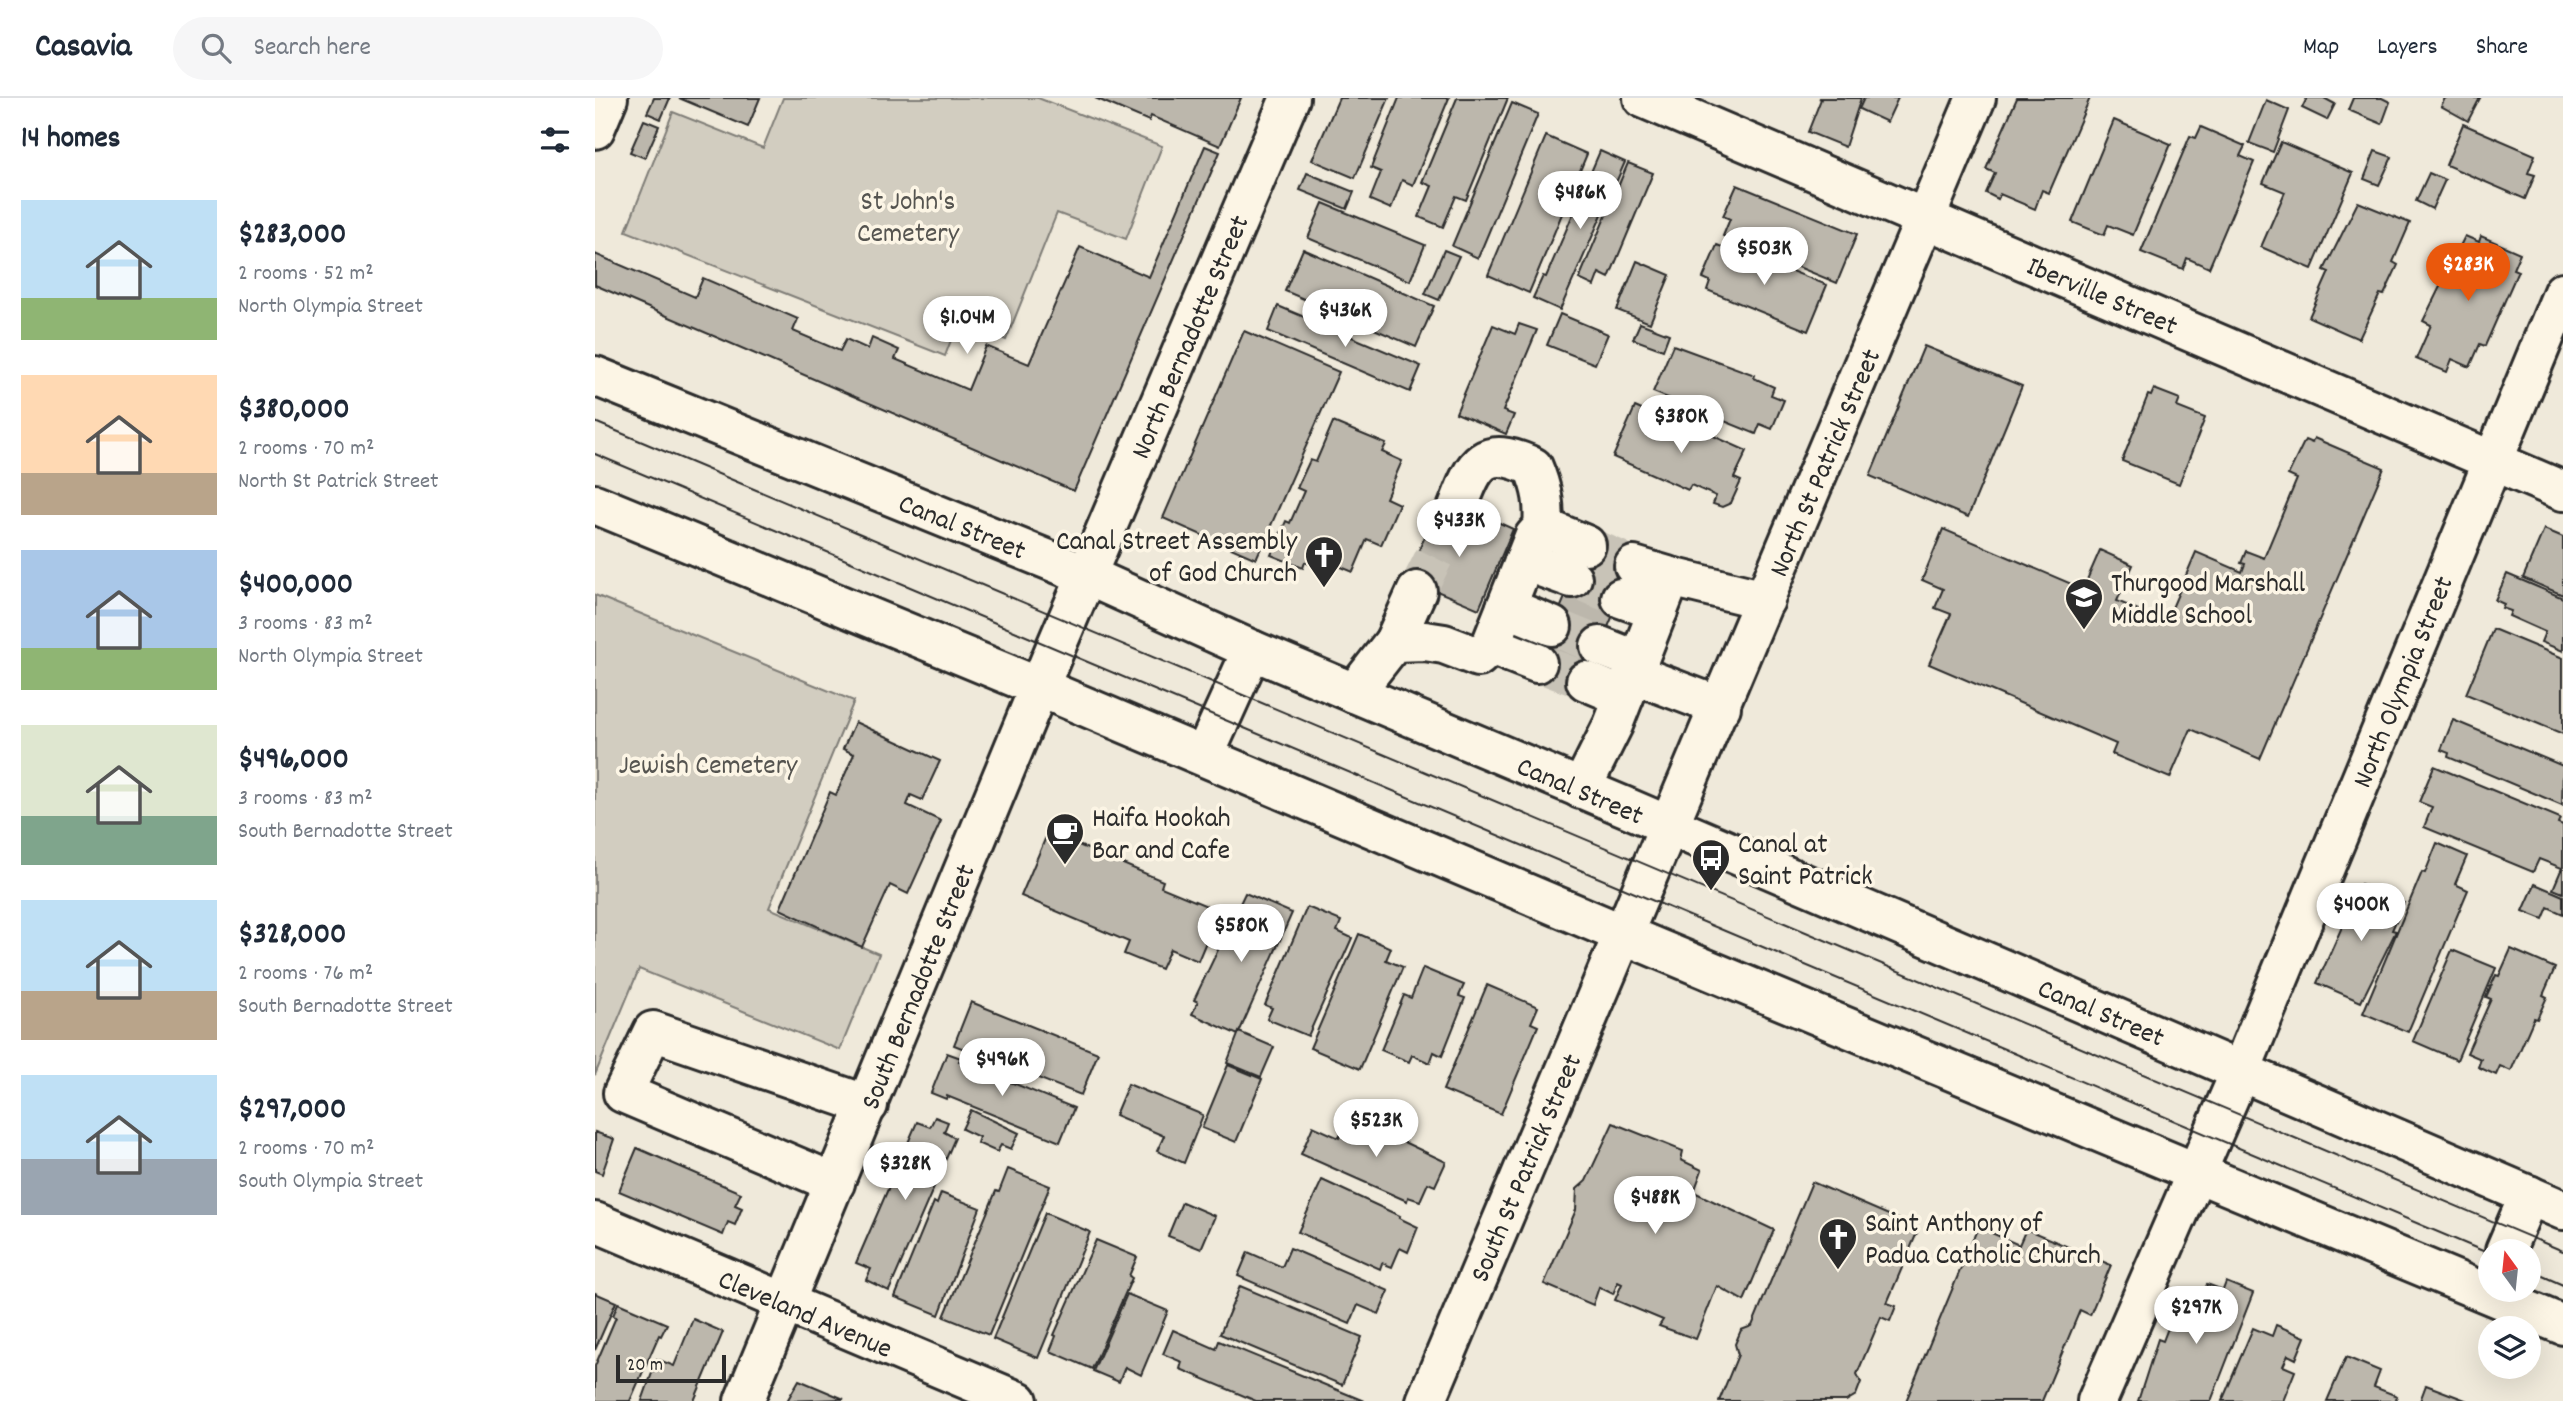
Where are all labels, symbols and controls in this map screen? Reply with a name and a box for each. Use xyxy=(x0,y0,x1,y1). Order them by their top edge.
search box xyxy=(173,17,663,80)
text: Casavia xyxy=(35,25,131,72)
icon: search xyxy=(197,29,235,67)
text: Search here xyxy=(253,30,371,67)
text: Map xyxy=(2303,31,2339,65)
text: Layers xyxy=(2377,31,2438,65)
text: Share xyxy=(2476,31,2528,65)
text: 14 homes xyxy=(21,119,120,162)
icon: filters xyxy=(536,121,574,159)
pin: $486K xyxy=(1531,172,1629,231)
text: $486K xyxy=(1554,177,1606,210)
park label: St John's Cemetery xyxy=(857,184,960,256)
street label: North Bernadotte Street xyxy=(1123,210,1262,466)
text: $283,000 xyxy=(238,215,346,258)
icon: home xyxy=(77,228,161,312)
pin: $503K xyxy=(1715,228,1813,287)
text: $503K xyxy=(1736,233,1792,266)
pin: $283K xyxy=(2419,244,2517,303)
street label: Iberville Street xyxy=(2019,249,2183,348)
text: $283K xyxy=(2442,249,2494,282)
text: 2 rooms · 52 m² xyxy=(238,258,374,291)
pin: $436K xyxy=(1296,289,1394,349)
text: North Olympia Street xyxy=(238,291,423,324)
text: $436K xyxy=(1318,295,1372,328)
pin: $1.04M xyxy=(910,296,1024,356)
text: $1.04M xyxy=(939,302,995,335)
street label: North St Patrick Street xyxy=(1761,344,1894,584)
text: $380,000 xyxy=(238,390,350,433)
pin: $380K xyxy=(1632,396,1730,455)
text: $380K xyxy=(1654,401,1708,434)
icon: home xyxy=(77,403,161,487)
text: 2 rooms · 70 m² xyxy=(238,433,374,466)
text: North St Patrick Street xyxy=(238,466,439,499)
street label: Canal Street xyxy=(891,486,1031,573)
pin: $433K xyxy=(1410,500,1508,559)
text: $433K xyxy=(1433,505,1485,538)
place label: Canal Street Assembly of God Church xyxy=(1056,524,1298,596)
church icon: Canal Street Assembly of God Church xyxy=(1303,534,1345,589)
text: $400,000 xyxy=(238,565,353,608)
place label: Thurgood Marshall Middle School xyxy=(2111,566,2306,638)
street label: North Olympia Street xyxy=(2345,571,2466,795)
school or university icon: Thurgood Marshall Middle School xyxy=(2063,576,2105,631)
icon: home xyxy=(77,578,161,662)
text: 3 rooms · 83 m² xyxy=(238,608,373,641)
text: North Olympia Street xyxy=(238,641,423,674)
text: $496,000 xyxy=(238,740,349,783)
park label: Jewish Cemetery xyxy=(619,748,798,788)
street label: Canal Street xyxy=(1509,749,1649,838)
icon: home xyxy=(77,753,161,837)
text: 3 rooms · 83 m² xyxy=(238,783,373,816)
place label: Haifa Hookah Bar and Cafe xyxy=(1092,801,1231,873)
cafe icon: Haifa Hookah Bar and Cafe xyxy=(1044,811,1086,866)
text: South Bernadotte Street xyxy=(238,816,453,849)
place label: Canal at Saint Patrick xyxy=(1738,827,1873,899)
bus stop icon: Canal at Saint Patrick xyxy=(1690,837,1732,892)
street label: South Bernadotte Street xyxy=(853,859,988,1117)
pin: $400K xyxy=(2312,884,2410,943)
text: $400K xyxy=(2333,889,2389,922)
pin: $580K xyxy=(1192,904,1290,964)
text: $580K xyxy=(1214,910,1268,943)
text: $328,000 xyxy=(238,915,346,958)
icon: home xyxy=(77,928,161,1012)
text: 2 rooms · 76 m² xyxy=(238,958,373,991)
street label: Canal Street xyxy=(2030,971,2170,1060)
text: South Bernadotte Street xyxy=(238,991,453,1024)
pin: $496K xyxy=(953,1038,1051,1098)
text: $496K xyxy=(975,1044,1029,1077)
street label: South St Patrick Street xyxy=(1462,1049,1595,1289)
text: $297,000 xyxy=(238,1090,346,1133)
pin: $523K xyxy=(1327,1100,1425,1159)
icon: home xyxy=(77,1103,161,1187)
text: $523K xyxy=(1349,1105,1403,1138)
text: 2 rooms · 70 m² xyxy=(238,1133,374,1166)
pin: $328K xyxy=(856,1142,954,1202)
text: $328K xyxy=(879,1148,931,1181)
text: South Olympia Street xyxy=(238,1166,423,1199)
pin: $488K xyxy=(1606,1176,1704,1236)
text: $488K xyxy=(1630,1182,1680,1215)
place label: Saint Anthony of Padua Catholic Church xyxy=(1865,1206,2101,1278)
church icon: Saint Anthony of Padua Catholic Church xyxy=(1817,1216,1859,1271)
north arrow xyxy=(2478,1239,2541,1302)
map controls xyxy=(2478,1239,2541,1379)
street label: Cleveland Avenue xyxy=(711,1262,897,1371)
pin: $297K xyxy=(2147,1286,2245,1346)
text: $297K xyxy=(2170,1292,2222,1325)
button: layers xyxy=(2478,1316,2541,1379)
scale bar xyxy=(616,1352,726,1384)
text: 20 m xyxy=(627,1353,663,1380)

